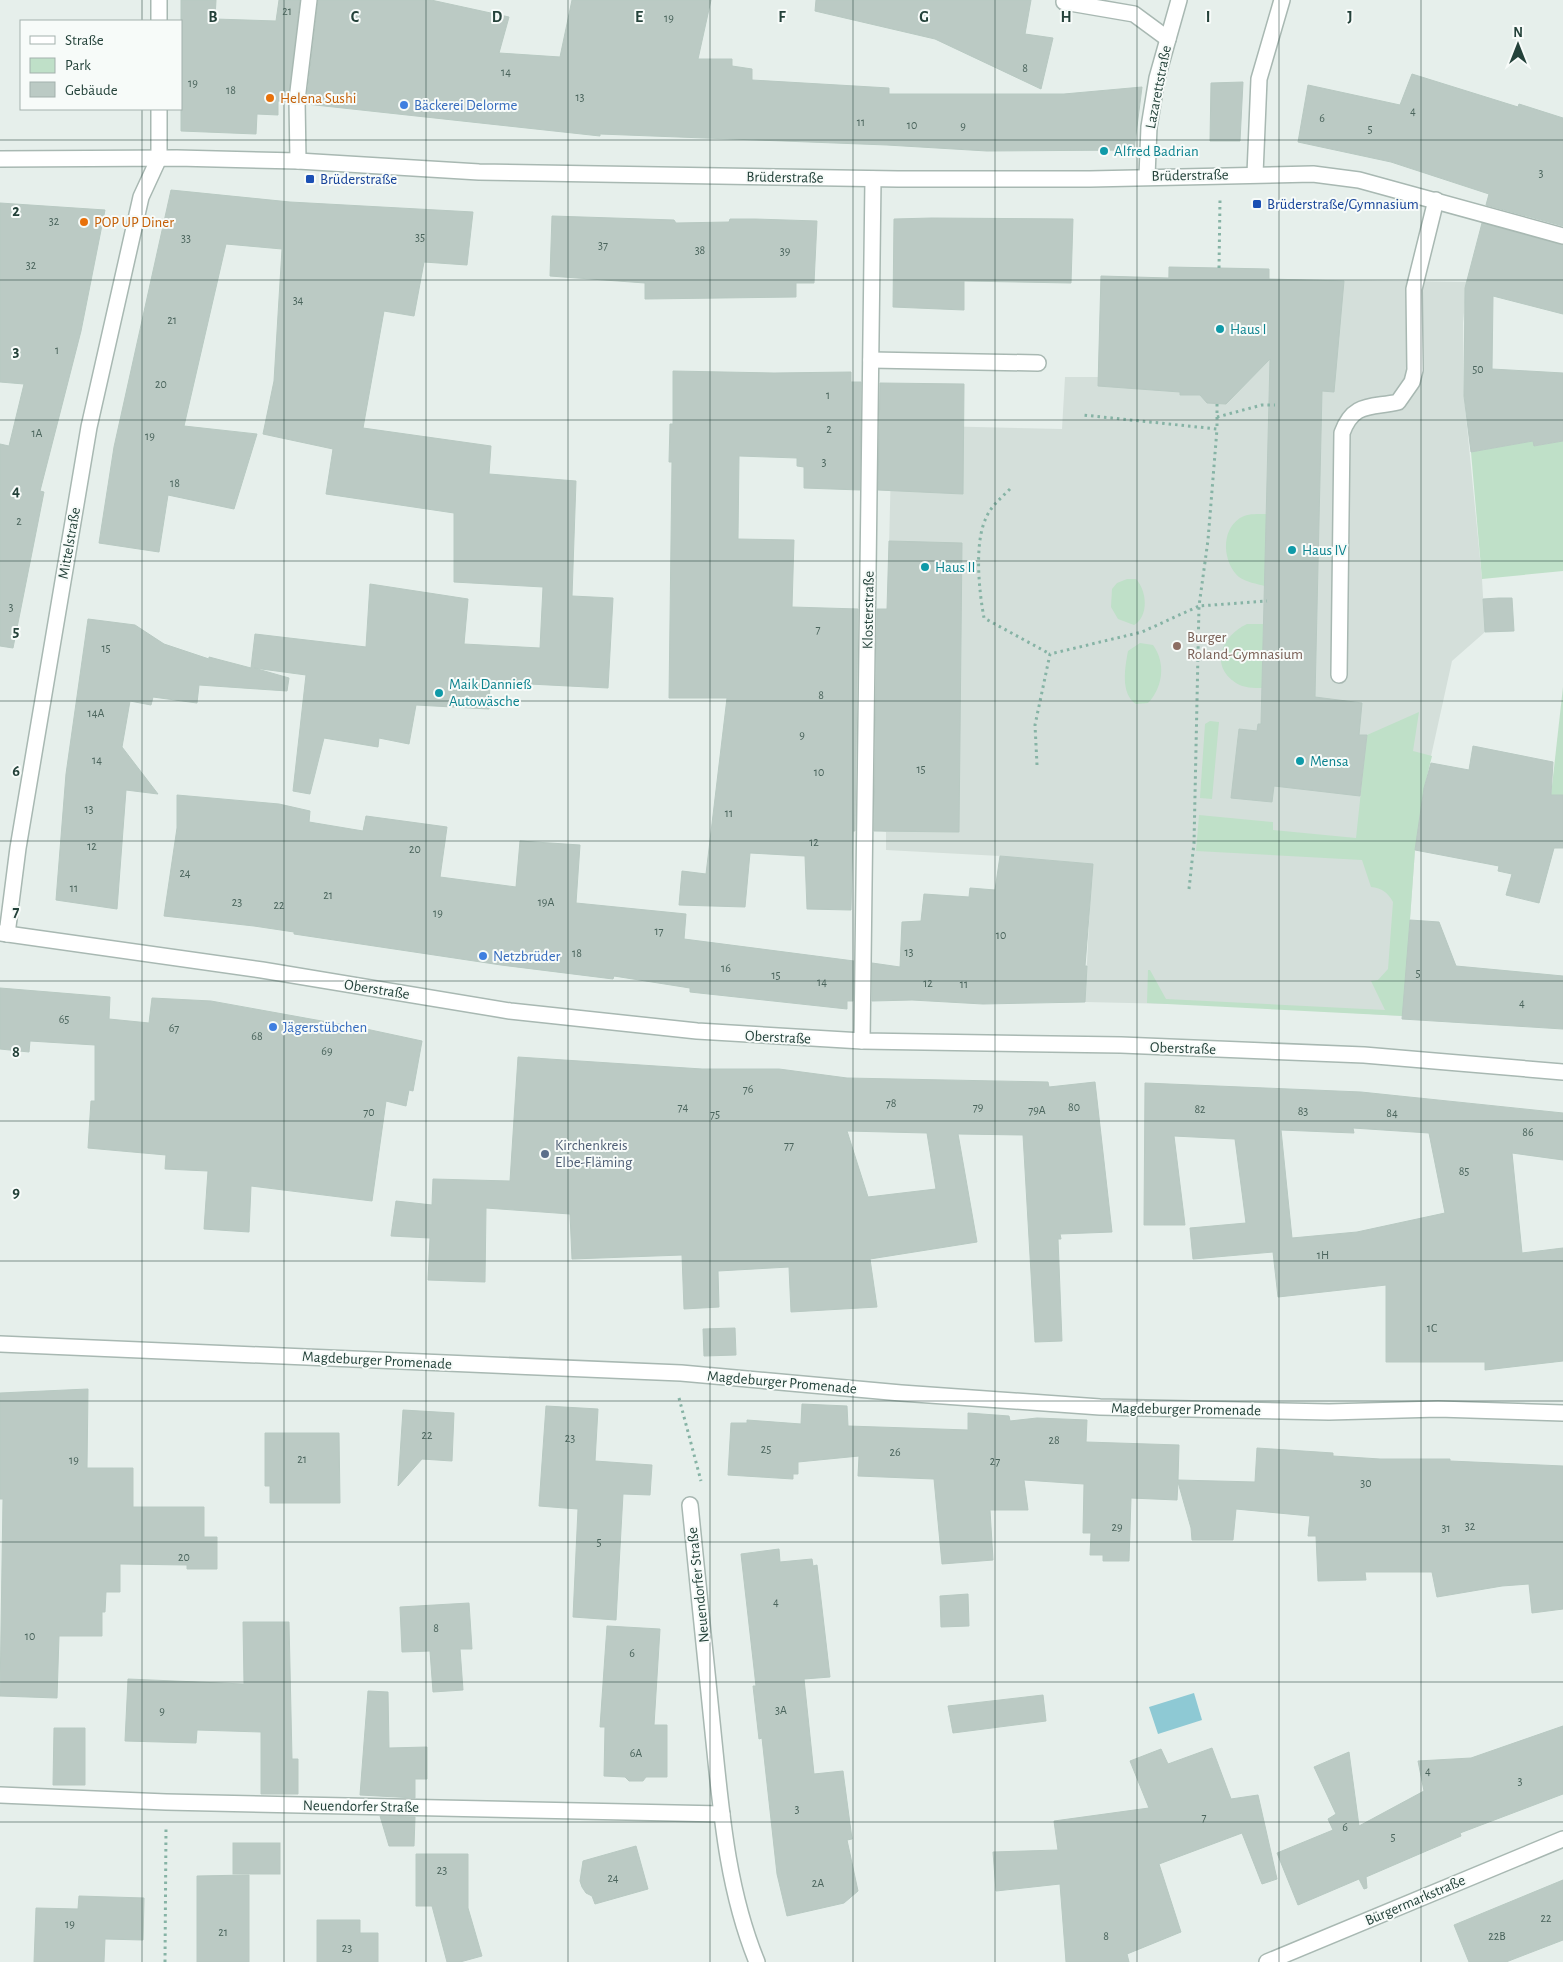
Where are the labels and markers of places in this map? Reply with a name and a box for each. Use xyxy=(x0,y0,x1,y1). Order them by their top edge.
place label: Helena Sushi xyxy=(280,91,356,106)
marker: Helena Sushi xyxy=(264,92,276,104)
place label: Bäckerei Delorme xyxy=(414,98,517,113)
marker: Bäckerei Delorme xyxy=(398,99,410,111)
place label: Alfred Badrian xyxy=(1114,144,1199,159)
marker: Alfred Badrian xyxy=(1098,145,1110,157)
place label: Brüderstraße xyxy=(320,172,397,187)
marker: Brüderstraße xyxy=(304,173,316,185)
place label: Brüderstraße/Gymnasium xyxy=(1267,197,1419,212)
marker: Brüderstraße/Gymnasium xyxy=(1251,198,1263,210)
place label: POP UP Diner xyxy=(94,215,174,230)
marker: POP UP Diner xyxy=(78,216,90,228)
place label: Haus I xyxy=(1230,322,1267,337)
marker: Haus I xyxy=(1214,323,1226,335)
place label: Haus IV xyxy=(1302,543,1347,558)
marker: Haus IV xyxy=(1286,544,1298,556)
place label: Haus II xyxy=(935,560,976,575)
marker: Haus II xyxy=(919,561,931,573)
place label: Burger Roland-Gymnasium xyxy=(1187,630,1303,662)
marker: Burger Roland-Gymnasium xyxy=(1171,640,1183,652)
place label: Maik Dannieß Autowäsche xyxy=(449,677,532,709)
marker: Maik Dannieß Autowäsche xyxy=(433,687,445,699)
place label: Mensa xyxy=(1310,754,1349,769)
marker: Mensa xyxy=(1294,755,1306,767)
place label: Netzbrüder xyxy=(493,949,561,964)
marker: Netzbrüder xyxy=(477,950,489,962)
place label: Jägerstübchen xyxy=(283,1020,367,1035)
marker: Jägerstübchen xyxy=(267,1021,279,1033)
place label: Kirchenkreis Elbe-Fläming xyxy=(555,1138,633,1170)
marker: Kirchenkreis Elbe-Fläming xyxy=(539,1148,551,1160)

